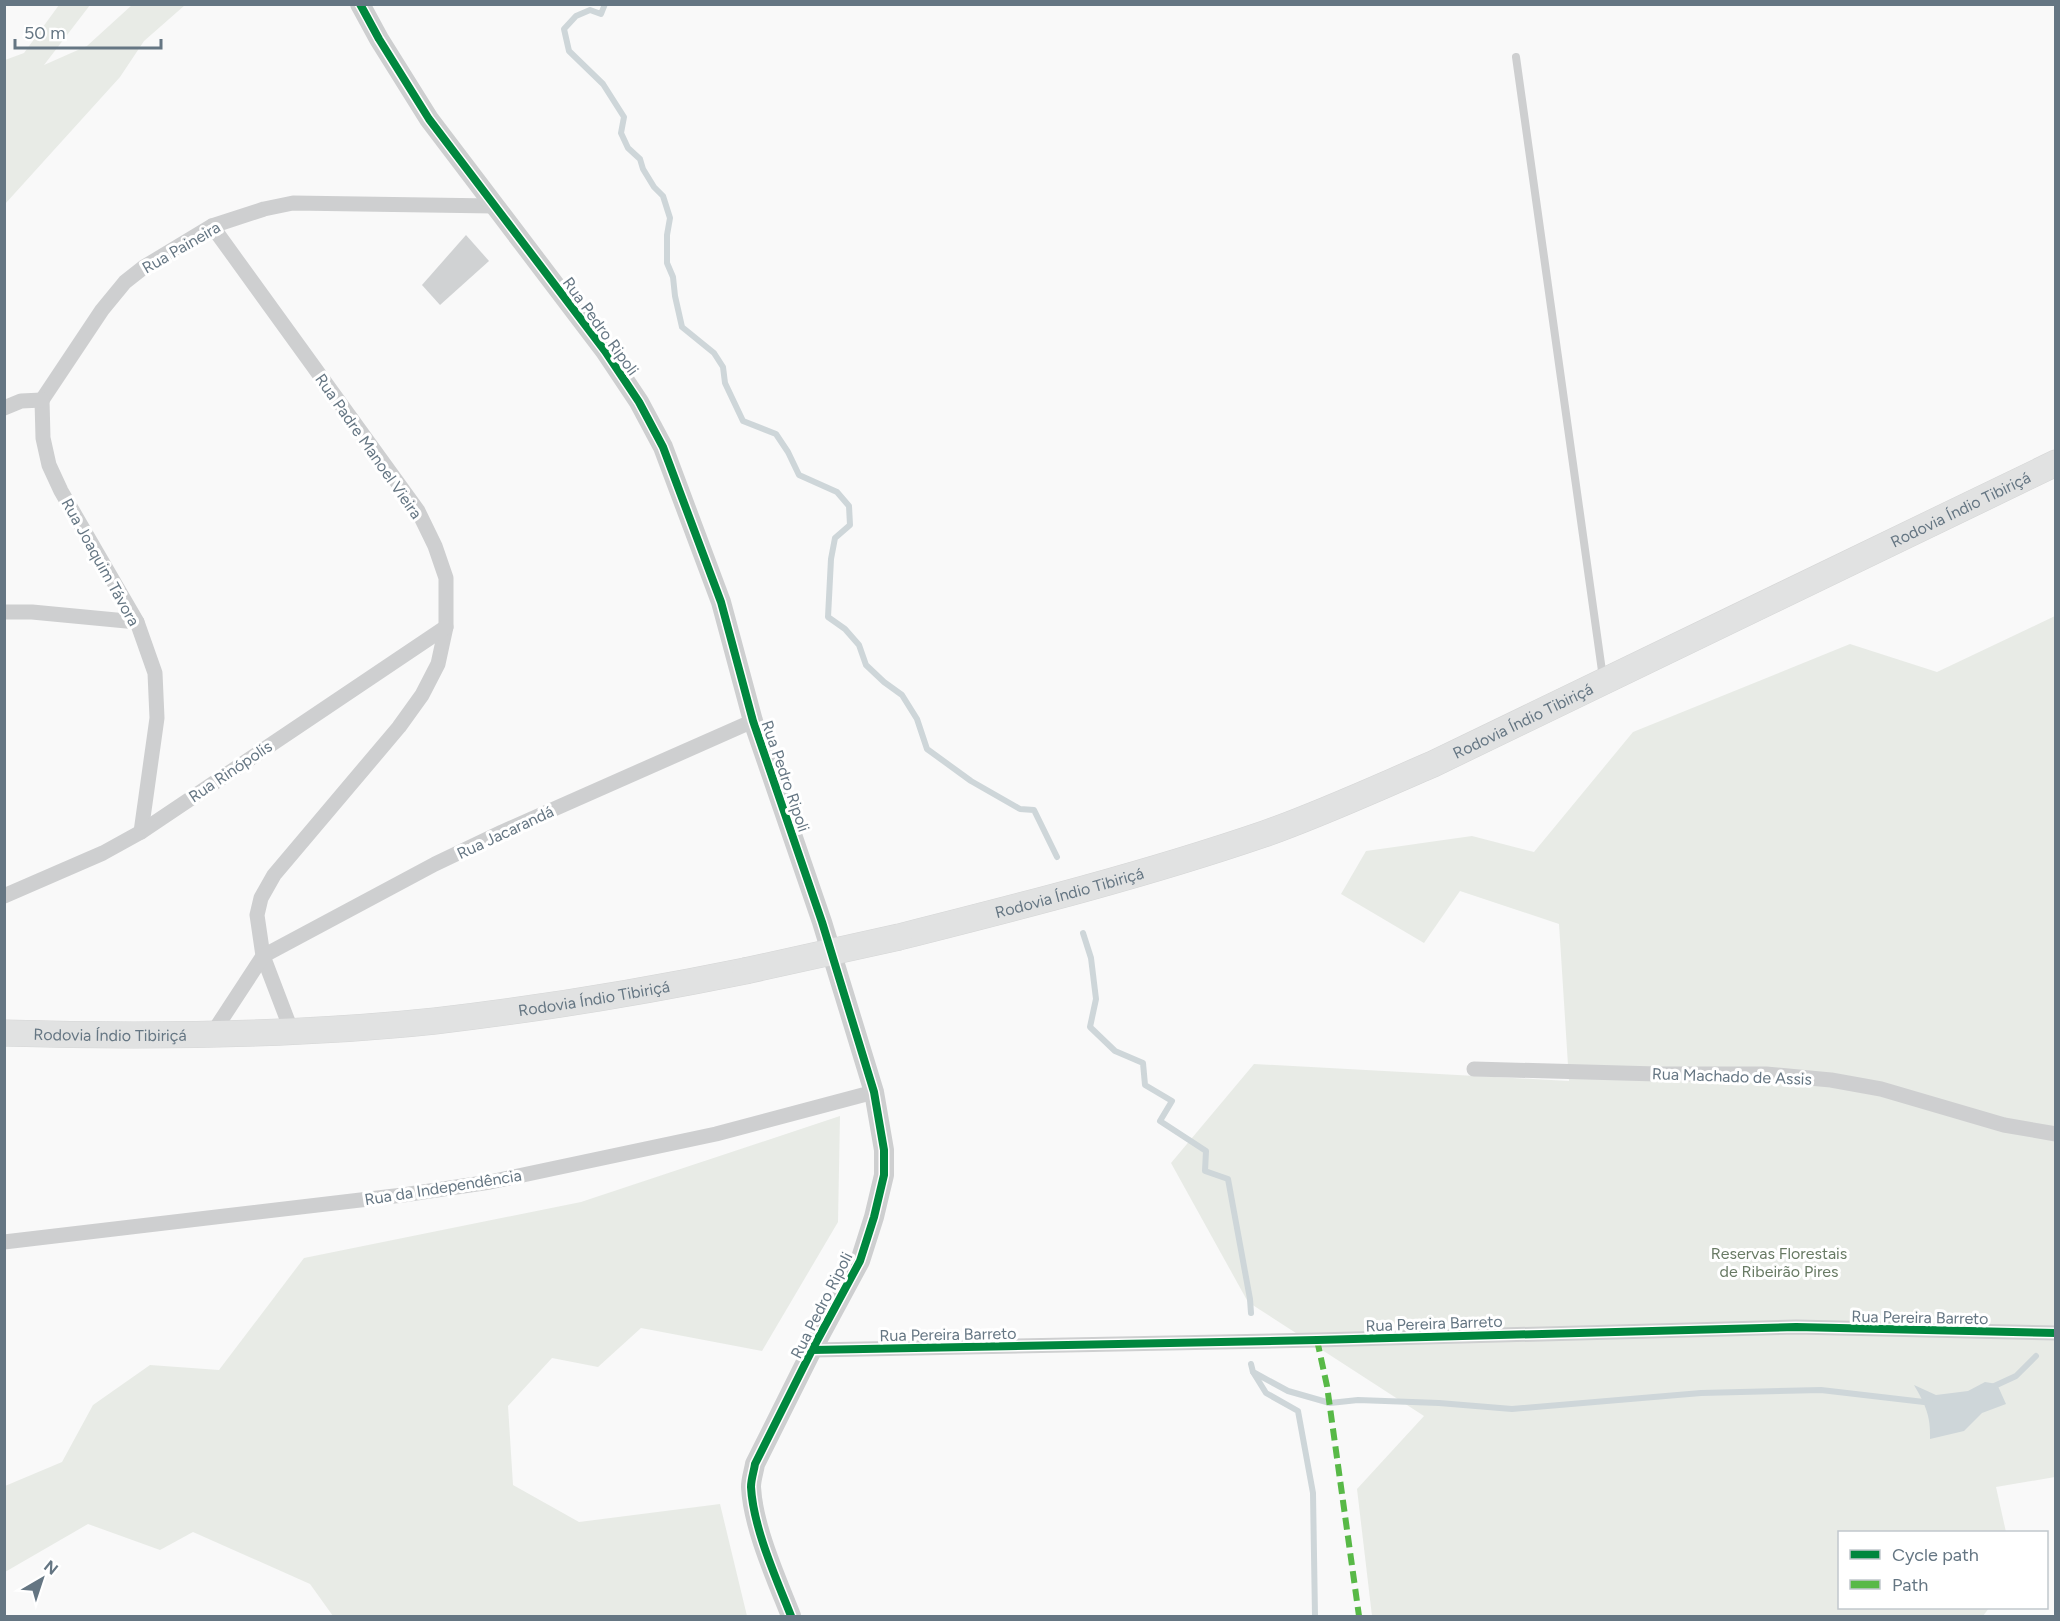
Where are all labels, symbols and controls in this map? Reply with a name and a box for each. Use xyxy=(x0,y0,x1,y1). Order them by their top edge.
scale bar xyxy=(15,12,160,50)
text: 50 m xyxy=(24,22,66,44)
street label: Rua Paineira xyxy=(139,217,224,277)
street label: Rua Pedro Ripoli xyxy=(559,274,643,379)
street label: Rua Padre Manoel Vieira xyxy=(311,370,426,522)
street label: Rodovia Índio Tibiriçá xyxy=(1887,468,2034,552)
street label: Rua Joaquim Távora xyxy=(58,495,144,629)
street label: Rodovia Índio Tibiriçá xyxy=(1450,679,1596,763)
street label: Rua Pedro Ripoli xyxy=(758,718,813,834)
street label: Rua Rinópolis xyxy=(185,737,276,806)
street label: Rua Jacarandá xyxy=(454,802,556,863)
street label: Rodovia Índio Tibiriçá xyxy=(993,863,1146,922)
street label: Rodovia Índio Tibiriçá xyxy=(517,977,671,1020)
street label: Rodovia Índio Tibiriçá xyxy=(33,1025,187,1045)
street label: Rua Machado de Assis xyxy=(1652,1064,1812,1089)
street label: Rua da Independência xyxy=(363,1166,523,1209)
park label: Reservas Florestais de Ribeirão Pires xyxy=(1711,1244,1847,1281)
street label: Rua Pedro Ripoli xyxy=(787,1249,856,1361)
street label: Rua Pereira Barreto xyxy=(1851,1307,1989,1328)
street label: Rua Pereira Barreto xyxy=(1365,1312,1503,1335)
street label: Rua Pereira Barreto xyxy=(879,1324,1017,1345)
legend xyxy=(1838,1531,2048,1609)
text: Cycle path xyxy=(1892,1544,1979,1566)
north arrow xyxy=(12,1549,72,1609)
text: N xyxy=(40,1556,62,1579)
text: Path xyxy=(1892,1574,1928,1596)

